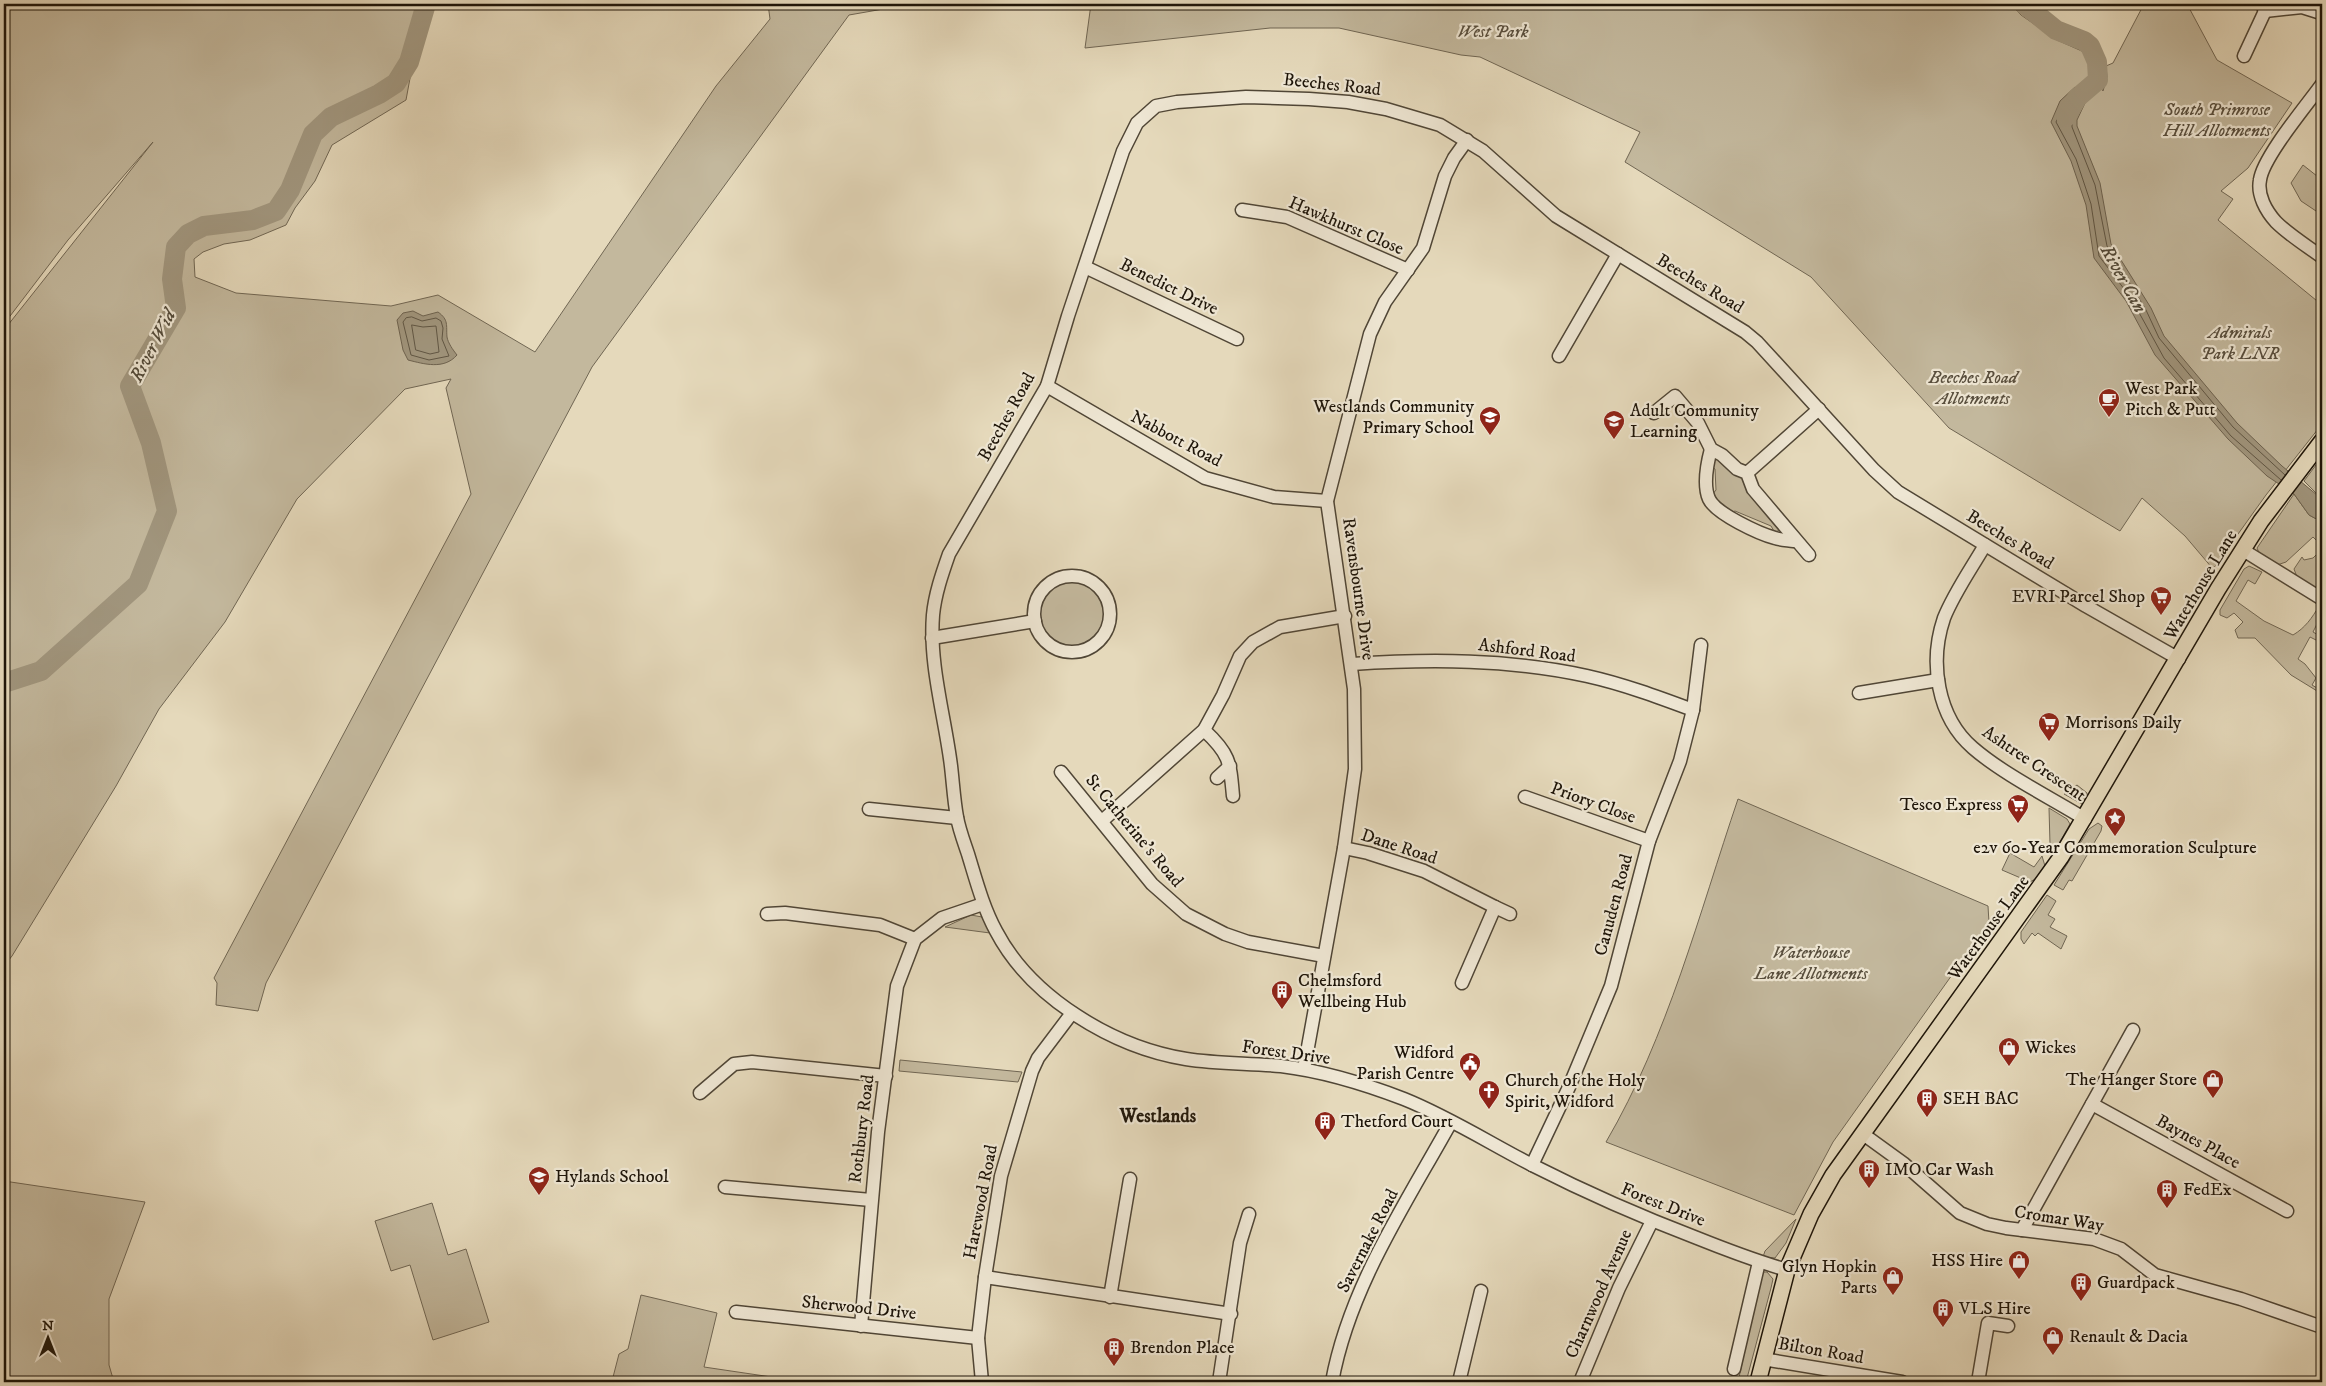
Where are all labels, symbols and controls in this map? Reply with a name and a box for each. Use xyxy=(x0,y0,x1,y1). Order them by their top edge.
park label: West Park xyxy=(1457,21,1529,43)
street label: Beeches Road xyxy=(1282,69,1382,101)
park label: South Primrose Hill Allotments xyxy=(2162,99,2271,142)
street label: Hawkhurst Close xyxy=(1285,192,1407,260)
water label: River Can xyxy=(2094,240,2151,317)
street label: Beeches Road xyxy=(1652,249,1748,319)
street label: Benedict Drive xyxy=(1116,254,1222,320)
water label: River Wid xyxy=(125,303,182,387)
park label: Admirals Park LNR xyxy=(2201,322,2280,365)
park label: Beeches Road Allotments xyxy=(1928,367,2020,410)
street label: Beeches Road xyxy=(974,369,1040,465)
place label: West Park Pitch & Putt xyxy=(2124,378,2215,421)
cafe icon: West Park Pitch & Putt xyxy=(2097,387,2121,418)
place label: Westlands Community Primary School xyxy=(1312,396,1475,439)
place label: Adult Community Learning xyxy=(1630,400,1759,443)
school or university icon: Westlands Community Primary School xyxy=(1478,405,1502,436)
street label: Nabbott Road xyxy=(1127,406,1225,472)
school or university icon: Adult Community Learning xyxy=(1602,409,1626,440)
street label: Beeches Road xyxy=(1962,505,2058,575)
street label: Ravensbourne Drive xyxy=(1337,516,1379,662)
street label: Waterhouse Lane xyxy=(2159,526,2242,645)
supermarket icon: EVRI Parcel Shop xyxy=(2149,585,2173,616)
place label: EVRI Parcel Shop xyxy=(2012,586,2145,608)
street label: Ashford Road xyxy=(1477,634,1577,668)
supermarket icon: Morrisons Daily xyxy=(2037,711,2061,742)
place label: Morrisons Daily xyxy=(2065,712,2182,734)
street label: Ashtree Crescent xyxy=(1978,721,2090,807)
street label: St Catherine's Road xyxy=(1080,770,1188,892)
street label: Priory Close xyxy=(1547,777,1639,829)
supermarket icon: Tesco Express xyxy=(2006,793,2030,824)
place label: Tesco Express xyxy=(1900,794,2002,816)
place icon: e2v 60-Year Commemoration Sculpture xyxy=(2103,806,2127,837)
street label: Dane Road xyxy=(1358,824,1440,870)
place label: e2v 60-Year Commemoration Sculpture xyxy=(1973,837,2257,859)
street label: Canuden Road xyxy=(1590,852,1638,958)
street label: Waterhouse Lane xyxy=(1943,871,2034,986)
park label: Waterhouse Lane Allotments xyxy=(1753,942,1868,985)
place label: Chelmsford Wellbeing Hub xyxy=(1297,970,1406,1013)
building icon: Chelmsford Wellbeing Hub xyxy=(1270,979,1294,1010)
street label: Forest Drive xyxy=(1240,1036,1332,1070)
shop icon: Wickes xyxy=(1997,1036,2021,1067)
place label: Wickes xyxy=(2024,1037,2076,1059)
place label: Widford Parish Centre xyxy=(1357,1042,1454,1085)
public building icon: Widford Parish Centre xyxy=(1458,1051,1482,1082)
shop icon: The Hanger Store xyxy=(2201,1068,2225,1099)
place label: The Hanger Store xyxy=(2066,1069,2197,1091)
place label: Church of the Holy Spirit, Widford xyxy=(1505,1070,1645,1113)
street label: Rothbury Road xyxy=(844,1073,880,1185)
church icon: Church of the Holy Spirit, Widford xyxy=(1477,1079,1501,1110)
building icon: SEH BAC xyxy=(1915,1087,1939,1118)
place label: SEH BAC xyxy=(1943,1088,2019,1110)
district label: Westlands xyxy=(1119,1105,1197,1128)
building icon: Thetford Court xyxy=(1313,1110,1337,1141)
street label: Baynes Place xyxy=(2152,1110,2244,1174)
place label: Thetford Court xyxy=(1341,1111,1453,1133)
street label: Harewood Road xyxy=(959,1143,1003,1261)
building icon: IMO Car Wash xyxy=(1857,1158,1881,1189)
place label: IMO Car Wash xyxy=(1885,1159,1995,1181)
school or university icon: Hylands School xyxy=(527,1165,551,1196)
place label: Hylands School xyxy=(555,1166,669,1188)
street label: Forest Drive xyxy=(1618,1178,1708,1232)
building icon: FedEx xyxy=(2155,1178,2179,1209)
place label: FedEx xyxy=(2183,1179,2232,1201)
street label: Savernake Road xyxy=(1332,1185,1404,1297)
street label: Cromar Way xyxy=(2013,1201,2106,1237)
street label: Charnwood Avenue xyxy=(1561,1226,1637,1362)
shop icon: HSS Hire xyxy=(2007,1249,2031,1280)
place label: HSS Hire xyxy=(1931,1250,2003,1272)
place label: Glyn Hopkin Parts xyxy=(1782,1256,1878,1299)
shop icon: Glyn Hopkin Parts xyxy=(1881,1265,1905,1296)
building icon: Guardpack xyxy=(2069,1271,2093,1302)
place label: Guardpack xyxy=(2097,1272,2175,1294)
street label: Sherwood Drive xyxy=(801,1291,917,1325)
building icon: VLS Hire xyxy=(1931,1297,1955,1328)
place label: VLS Hire xyxy=(1958,1298,2031,1320)
north arrow xyxy=(22,1314,72,1364)
text: N xyxy=(42,1317,54,1335)
shop icon: Renault & Dacia xyxy=(2041,1325,2065,1356)
place label: Renault & Dacia xyxy=(2069,1326,2188,1348)
street label: Bilton Road xyxy=(1777,1333,1865,1369)
building icon: Brendon Place xyxy=(1102,1336,1126,1367)
place label: Brendon Place xyxy=(1130,1337,1234,1359)

